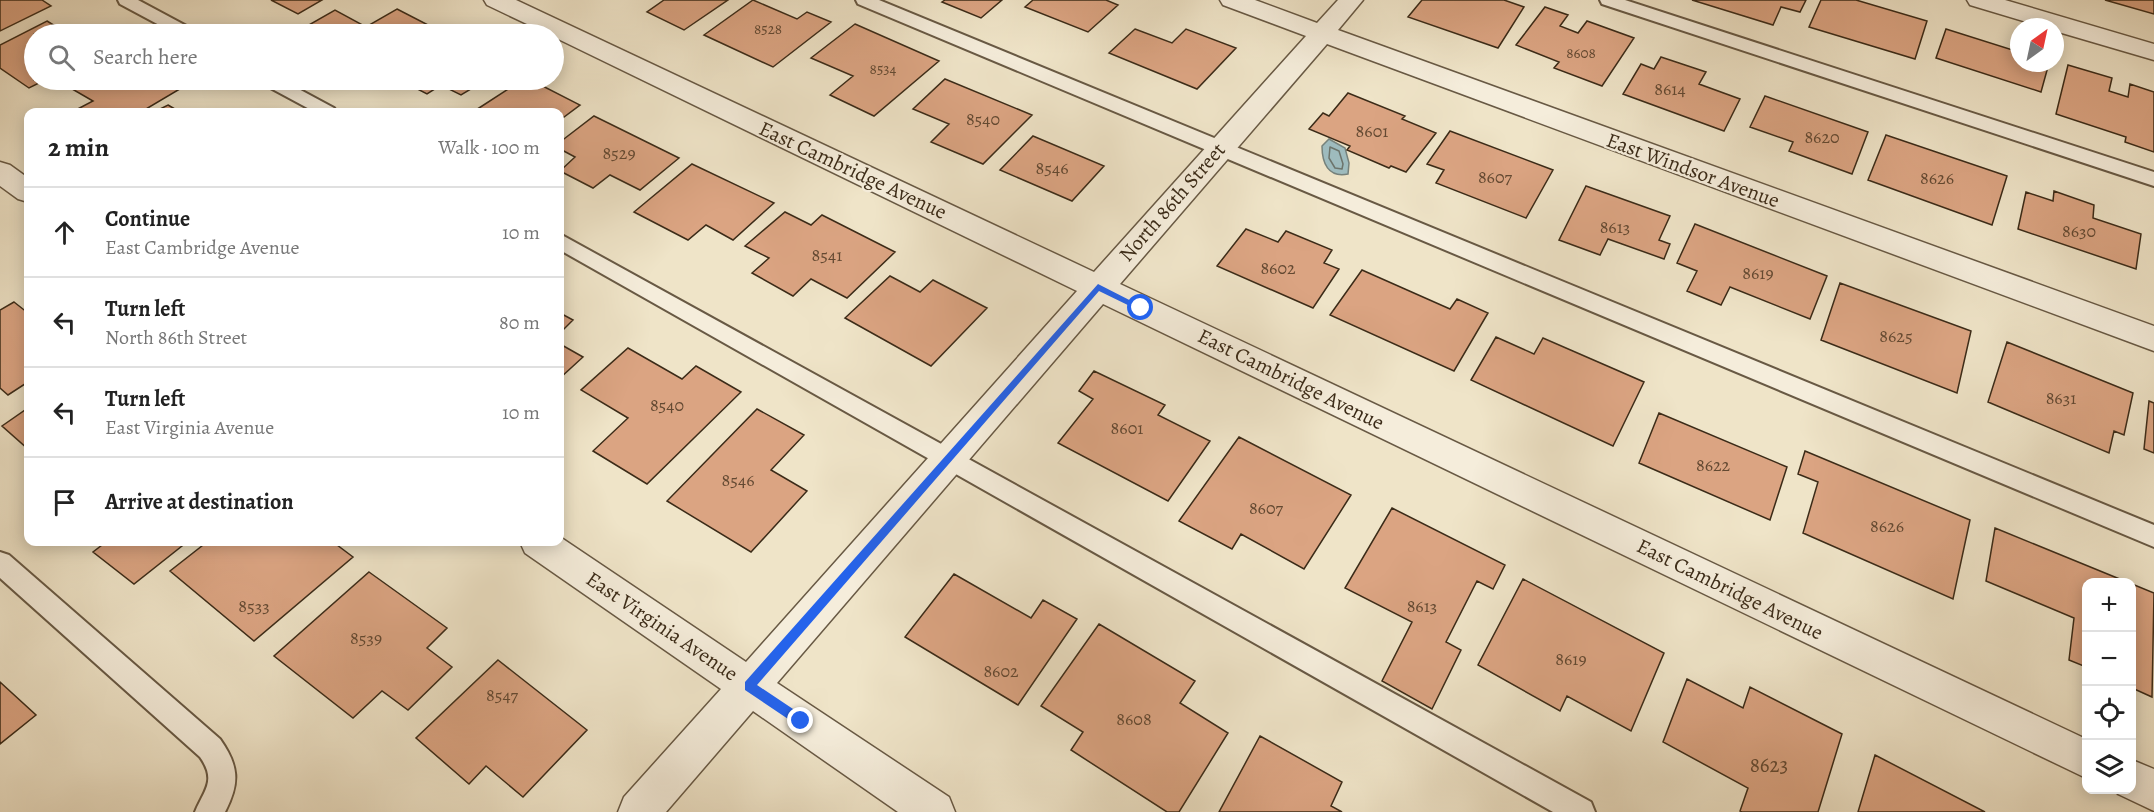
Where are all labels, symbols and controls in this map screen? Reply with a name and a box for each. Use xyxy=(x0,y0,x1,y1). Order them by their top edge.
north arrow xyxy=(2010,18,2064,72)
house number: 8528 xyxy=(754,19,782,39)
search box xyxy=(24,24,564,90)
icon: search xyxy=(45,41,78,74)
text: Search here xyxy=(93,42,198,72)
house number: 8608 xyxy=(1566,43,1596,63)
house number: 8534 xyxy=(870,59,897,79)
house number: 8614 xyxy=(1654,77,1686,101)
house number: 8540 xyxy=(966,107,1000,131)
street label: East Cambridge Avenue xyxy=(755,114,951,226)
house number: 8601 xyxy=(1356,119,1388,143)
house number: 8620 xyxy=(1804,125,1840,149)
street label: East Windsor Avenue xyxy=(1603,126,1783,214)
text: 2 min xyxy=(48,130,109,165)
text: Walk · 100 m xyxy=(438,134,540,161)
street label: North 86th Street xyxy=(1112,136,1232,268)
house number: 8529 xyxy=(602,141,636,165)
house number: 8546 xyxy=(1036,156,1068,180)
house number: 8607 xyxy=(1478,165,1513,189)
house number: 8626 xyxy=(1920,166,1954,190)
text: Continue xyxy=(105,204,190,234)
house number: 8613 xyxy=(1600,215,1630,239)
icon: ahead xyxy=(48,216,81,249)
text: 10 m xyxy=(502,219,540,246)
house number: 8630 xyxy=(2062,219,2096,243)
text: East Cambridge Avenue xyxy=(105,234,300,261)
house number: 8541 xyxy=(812,243,842,267)
house number: 8602 xyxy=(1260,256,1296,280)
house number: 8619 xyxy=(1742,261,1774,285)
text: Turn left xyxy=(105,294,185,324)
route start xyxy=(1127,294,1153,320)
icon: left xyxy=(48,306,81,339)
text: 80 m xyxy=(499,309,540,336)
street label: East Cambridge Avenue xyxy=(1193,322,1389,436)
text: North 86th Street xyxy=(105,324,247,351)
house number: 8625 xyxy=(1879,324,1913,348)
text: Turn left xyxy=(105,384,185,414)
house number: 8631 xyxy=(2046,386,2076,410)
house number: 8540 xyxy=(650,393,684,417)
icon: left xyxy=(48,396,81,429)
text: 10 m xyxy=(502,399,540,426)
text: East Virginia Avenue xyxy=(105,414,274,441)
house number: 8601 xyxy=(1111,416,1143,440)
house number: 8622 xyxy=(1696,453,1731,477)
house number: 8546 xyxy=(722,468,754,492)
icon: arrive xyxy=(48,486,81,519)
text: Arrive at destination xyxy=(105,487,294,517)
house number: 8607 xyxy=(1249,496,1284,520)
house number: 8626 xyxy=(1870,514,1904,538)
street label: East Cambridge Avenue xyxy=(1632,532,1828,646)
street label: East Virginia Avenue xyxy=(581,565,743,687)
map controls xyxy=(2082,578,2136,794)
button: + xyxy=(2082,578,2136,632)
house number: 8533 xyxy=(238,594,270,618)
house number: 8613 xyxy=(1407,594,1437,618)
house number: 8539 xyxy=(350,626,382,650)
button: − xyxy=(2082,632,2136,686)
house number: 8619 xyxy=(1555,647,1587,671)
house number: 8602 xyxy=(983,659,1019,683)
house number: 8547 xyxy=(486,683,519,707)
button: locate xyxy=(2082,686,2136,740)
route end xyxy=(787,707,813,733)
house number: 8608 xyxy=(1116,707,1152,731)
button: layers xyxy=(2082,740,2136,794)
house number: 8623 xyxy=(1750,751,1788,779)

